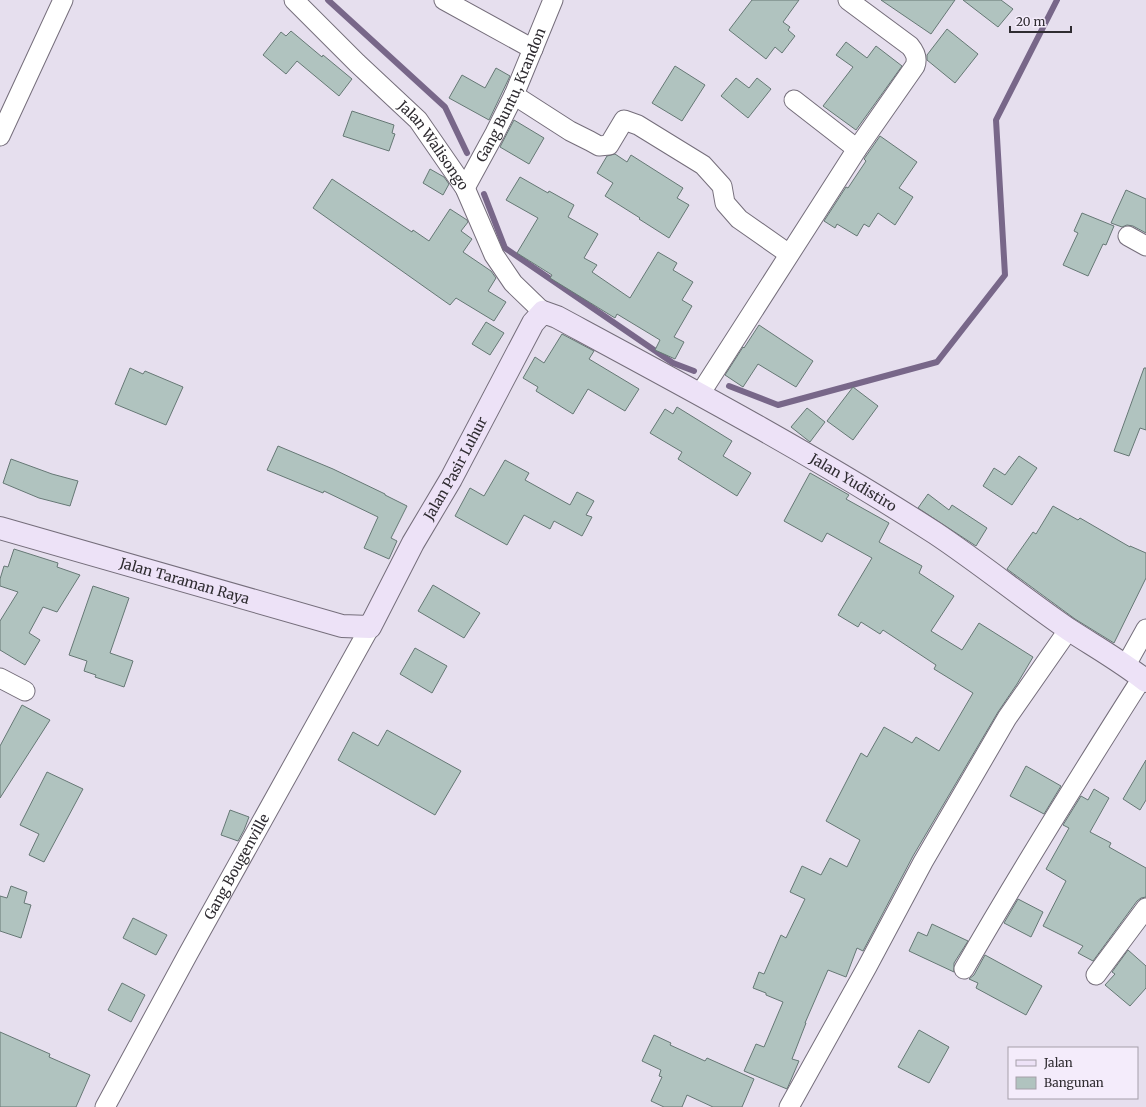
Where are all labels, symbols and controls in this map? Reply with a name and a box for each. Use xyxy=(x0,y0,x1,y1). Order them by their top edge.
scale bar xyxy=(1010,8,1071,34)
text: 20 m xyxy=(1016,14,1045,29)
street label: Gang Buntu, Krandon xyxy=(472,25,550,165)
street label: Jalan Walisongo xyxy=(393,96,473,194)
street label: Jalan Pasir Luhur xyxy=(419,414,491,524)
street label: Jalan Yudistiro xyxy=(806,449,900,515)
street label: Jalan Taraman Raya xyxy=(117,553,252,608)
street label: Gang Bougenville xyxy=(200,811,273,923)
legend xyxy=(1008,1047,1138,1099)
text: Jalan xyxy=(1043,1055,1073,1070)
text: Bangunan xyxy=(1044,1075,1104,1090)

